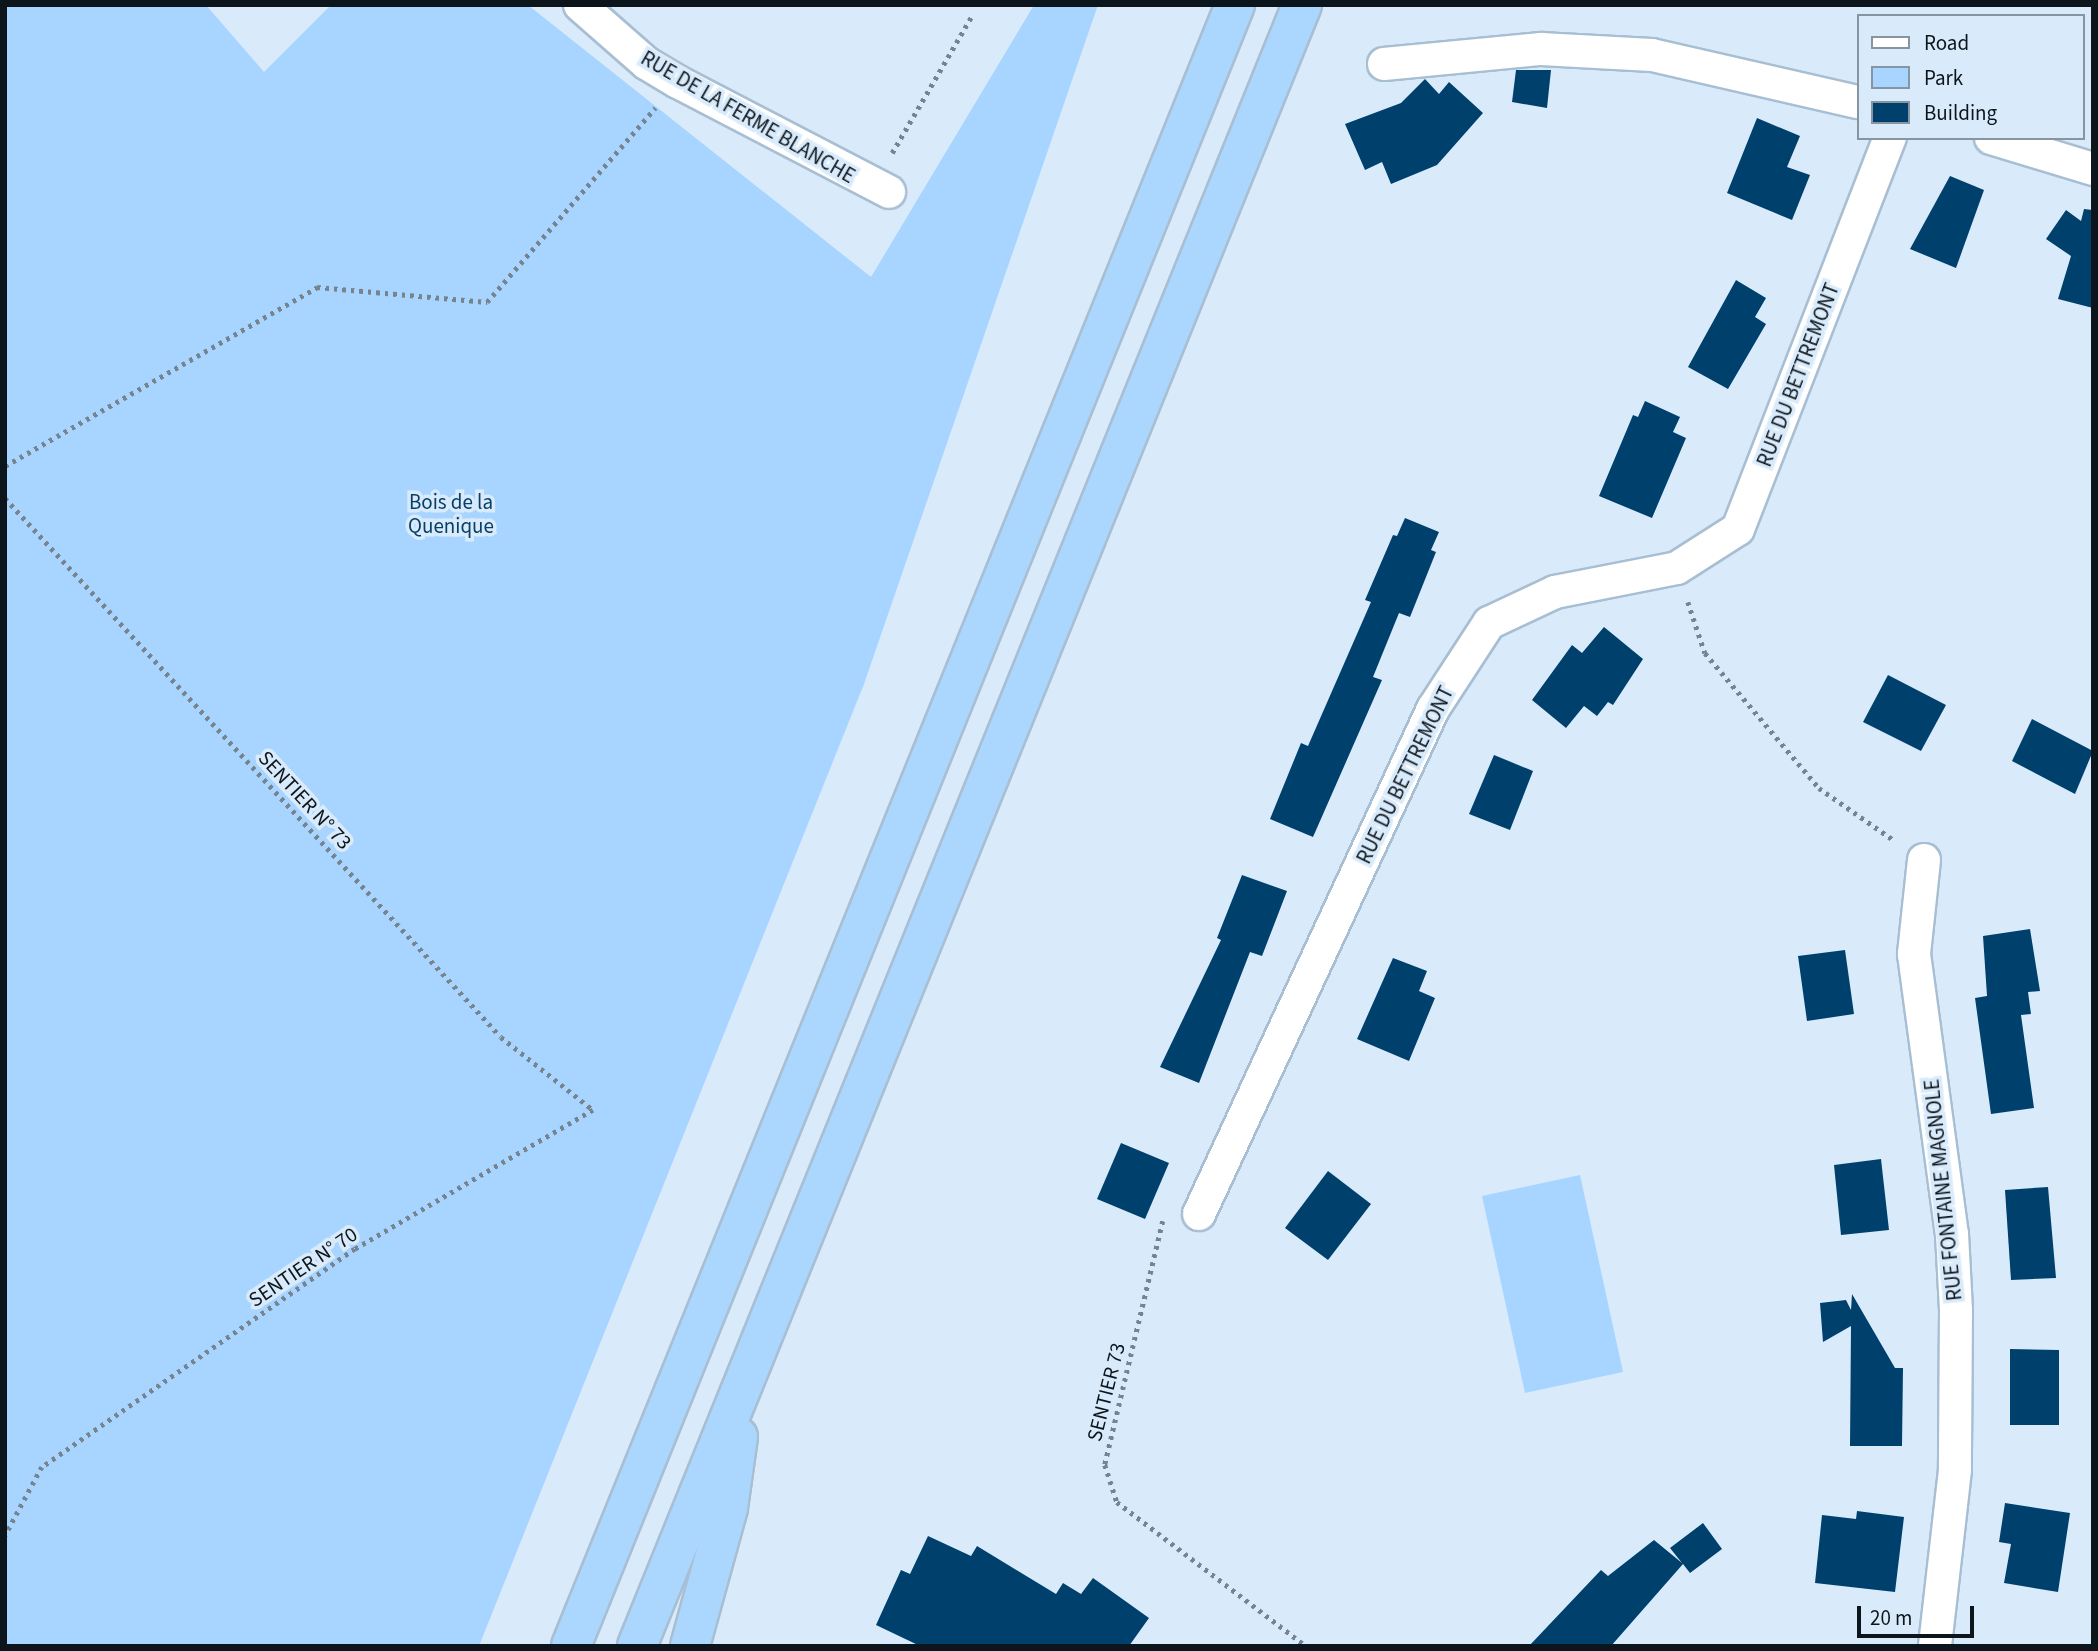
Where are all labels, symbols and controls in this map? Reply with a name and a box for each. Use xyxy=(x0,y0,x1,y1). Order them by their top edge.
legend xyxy=(1856,14,2084,140)
text: Road xyxy=(1924,28,1969,58)
street label: RUE DE LA FERME BLANCHE xyxy=(636,45,860,189)
text: Park xyxy=(1924,63,1963,93)
text: Building xyxy=(1924,98,1997,128)
street label: RUE DU BETTREMONT xyxy=(1751,280,1845,470)
park label: Bois de la Quenique xyxy=(408,489,494,539)
street label: RUE DU BETTREMONT xyxy=(1351,682,1459,868)
street label: SENTIER N° 73 xyxy=(253,746,357,854)
street label: RUE FONTAINE MAGNOLE xyxy=(1919,1078,1967,1302)
street label: SENTIER N° 70 xyxy=(244,1221,362,1313)
street label: SENTIER 73 xyxy=(1082,1340,1130,1444)
scale bar xyxy=(1860,1592,1977,1636)
text: 20 m xyxy=(1870,1603,1912,1633)

